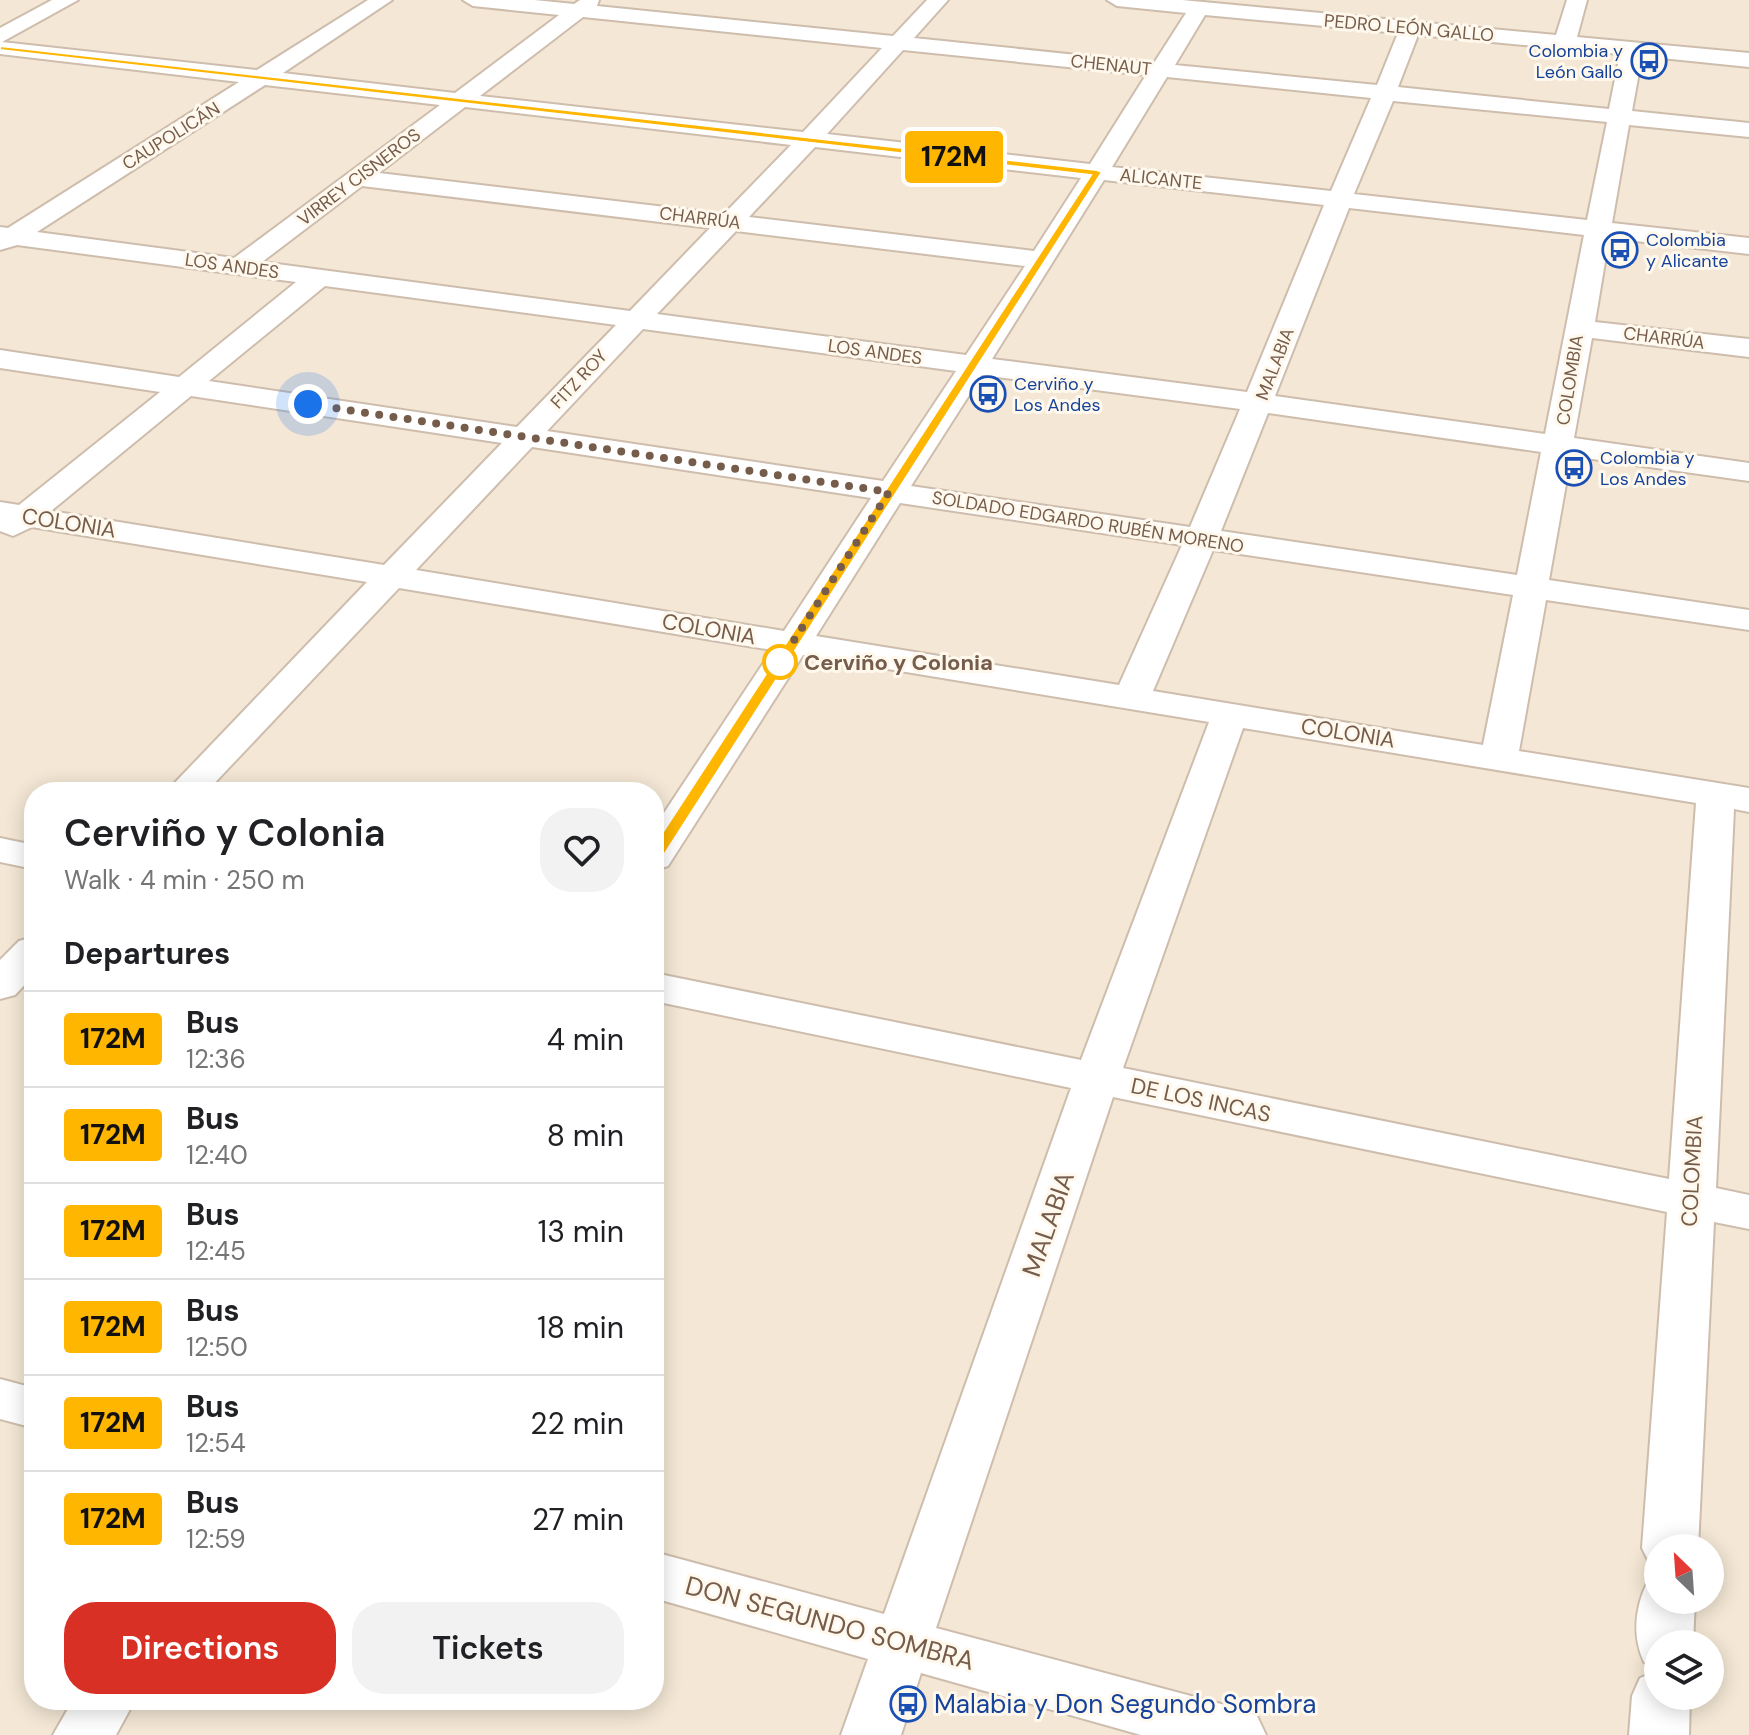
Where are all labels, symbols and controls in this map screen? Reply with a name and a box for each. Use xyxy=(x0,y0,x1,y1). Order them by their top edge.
street label: PEDRO LEÓN GALLO xyxy=(1323,9,1495,47)
place label: Colombia y León Gallo xyxy=(1529,39,1623,84)
bus stop icon: Colombia y León Gallo xyxy=(1630,42,1668,80)
street label: CHENAUT xyxy=(1069,49,1153,81)
street label: CAUPOLICÁN xyxy=(118,96,224,176)
street label: VIRREY CISNEROS xyxy=(293,123,425,231)
line badge: 172M xyxy=(898,131,1010,183)
text: 172M xyxy=(921,138,987,175)
street label: ALICANTE xyxy=(1119,163,1203,195)
street label: CHARRÚA xyxy=(658,201,742,235)
place label: Colombia y Alicante xyxy=(1646,228,1729,273)
bus stop icon: Colombia y Alicante xyxy=(1601,231,1639,269)
street label: LOS ANDES xyxy=(183,248,281,284)
street label: CHARRÚA xyxy=(1622,321,1706,355)
street label: MALABIA xyxy=(1250,324,1300,404)
street label: COLOMBIA xyxy=(1551,333,1589,427)
street label: LOS ANDES xyxy=(826,334,924,370)
street label: FITZ ROY xyxy=(545,344,613,414)
place label: Cerviño y Los Andes xyxy=(1014,372,1100,417)
bus stop icon: Cerviño y Los Andes xyxy=(969,375,1007,413)
your location xyxy=(288,384,328,424)
place label: Colombia y Los Andes xyxy=(1600,446,1694,491)
bus stop icon: Colombia y Los Andes xyxy=(1555,449,1593,487)
street label: SOLDADO EDGARDO RUBÉN MORENO xyxy=(930,485,1246,559)
street label: COLONIA xyxy=(20,501,118,545)
street label: COLONIA xyxy=(660,606,758,652)
marker: Cerviño y Colonia xyxy=(763,645,797,679)
place label: Cerviño y Colonia xyxy=(804,648,993,677)
street label: COLONIA xyxy=(1299,711,1397,755)
text: Cerviño y Colonia xyxy=(64,808,386,858)
button: heart xyxy=(540,808,624,892)
text: Walk · 4 min · 250 m xyxy=(64,863,305,897)
text: Departures xyxy=(64,934,230,973)
text: Bus xyxy=(186,1003,240,1042)
text: 172M xyxy=(80,1020,146,1057)
text: 4 min xyxy=(547,1020,624,1059)
text: 12:36 xyxy=(186,1042,246,1076)
street label: DE LOS INCAS xyxy=(1128,1071,1274,1129)
text: Bus xyxy=(186,1099,240,1138)
street label: COLOMBIA xyxy=(1675,1115,1709,1227)
text: 172M xyxy=(80,1116,146,1153)
text: 8 min xyxy=(547,1116,624,1155)
text: 12:40 xyxy=(186,1138,248,1172)
street label: MALABIA xyxy=(1014,1167,1082,1281)
text: Bus xyxy=(186,1195,240,1234)
text: 172M xyxy=(80,1212,146,1249)
text: 13 min xyxy=(538,1212,624,1251)
text: 12:45 xyxy=(186,1234,246,1268)
text: Bus xyxy=(186,1291,240,1330)
text: 172M xyxy=(80,1308,146,1345)
text: 18 min xyxy=(537,1308,624,1347)
text: 12:50 xyxy=(186,1330,248,1364)
text: Bus xyxy=(186,1387,240,1426)
text: 172M xyxy=(80,1404,146,1441)
text: 22 min xyxy=(530,1404,624,1443)
text: 12:54 xyxy=(186,1426,246,1460)
text: Bus xyxy=(186,1483,240,1522)
text: 172M xyxy=(80,1500,146,1537)
text: 27 min xyxy=(532,1500,624,1539)
text: 12:59 xyxy=(186,1522,246,1556)
north arrow xyxy=(1644,1534,1724,1614)
map controls xyxy=(1644,1534,1724,1710)
street label: DON SEGUNDO SOMBRA xyxy=(682,1568,978,1678)
button: Directions xyxy=(64,1602,336,1694)
button: Tickets xyxy=(352,1602,624,1694)
button: layers xyxy=(1644,1630,1724,1710)
bus stop icon: Malabia y Don Segundo Sombra xyxy=(889,1685,927,1723)
place label: Malabia y Don Segundo Sombra xyxy=(934,1687,1317,1721)

